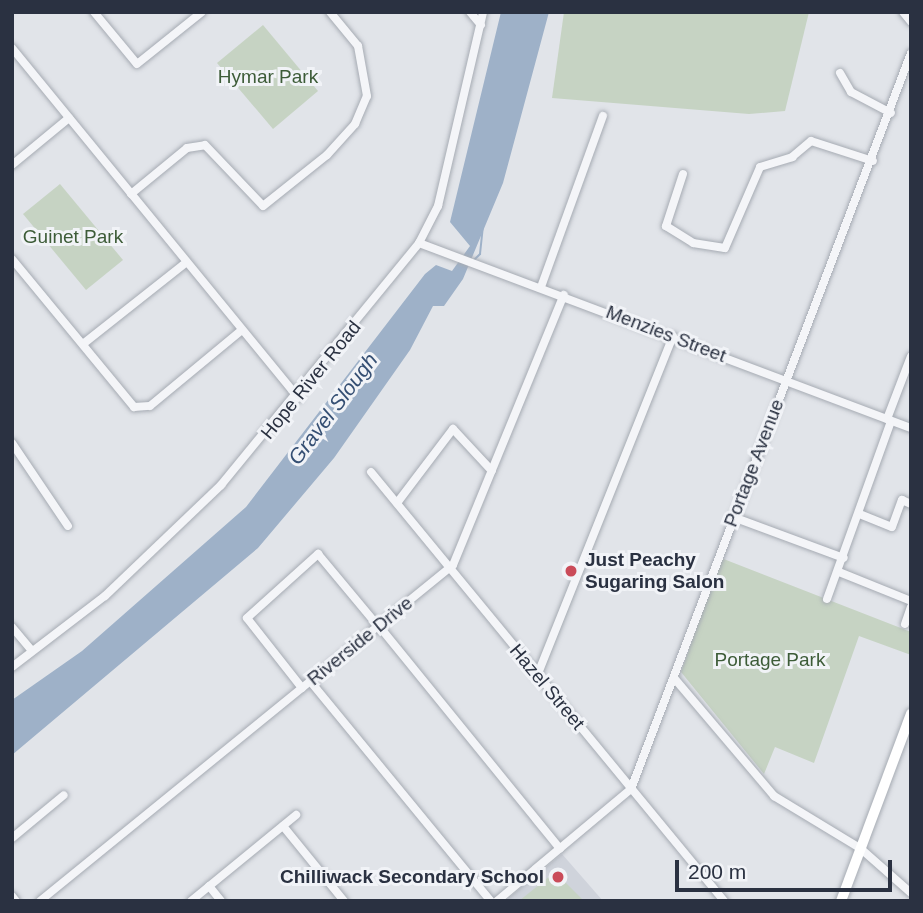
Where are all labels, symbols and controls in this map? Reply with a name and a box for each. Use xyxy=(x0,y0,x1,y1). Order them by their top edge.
park label: Hymar Park xyxy=(218,66,318,88)
park label: Guinet Park xyxy=(23,226,123,248)
street label: Menzies Street xyxy=(603,301,729,367)
street label: Hope River Road xyxy=(256,316,366,444)
water label: Gravel Slough xyxy=(283,348,383,470)
street label: Portage Avenue xyxy=(719,395,789,531)
place label: Just Peachy Sugaring Salon xyxy=(585,549,724,593)
marker: Just Peachy Sugaring Salon xyxy=(563,563,579,579)
street label: Riverside Drive xyxy=(303,592,417,690)
street label: Hazel Street xyxy=(505,640,589,734)
park label: Portage Park xyxy=(715,649,825,671)
scale bar xyxy=(678,846,895,890)
text: 200 m xyxy=(688,860,746,883)
place label: Chilliwack Secondary School xyxy=(280,866,544,888)
marker: Chilliwack Secondary School xyxy=(550,869,566,885)

